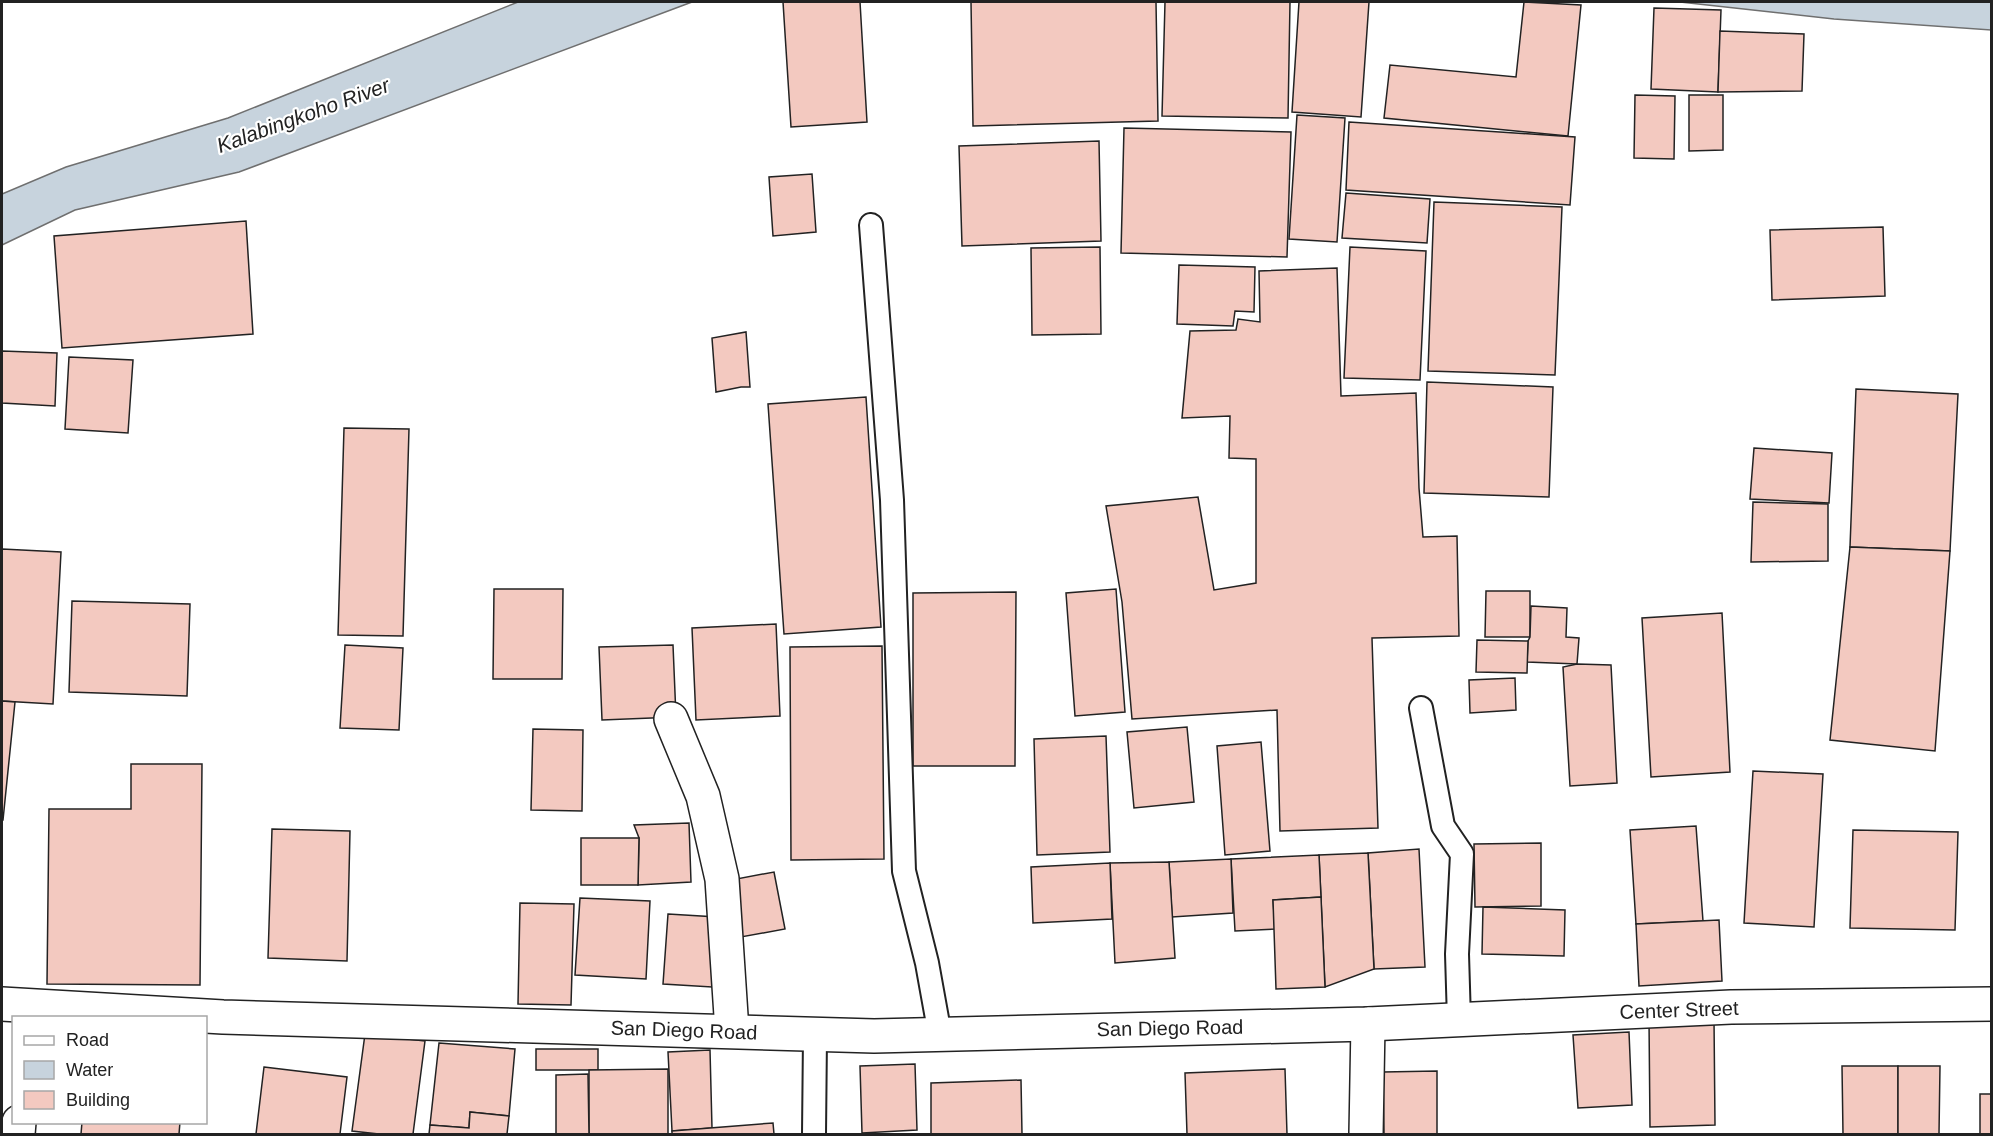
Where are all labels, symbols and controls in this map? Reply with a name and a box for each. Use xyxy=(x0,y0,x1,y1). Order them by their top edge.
water label: Kalabingkoho River xyxy=(214,73,393,157)
street label: Center Street xyxy=(1619,997,1739,1023)
legend xyxy=(12,1016,207,1124)
street label: San Diego Road xyxy=(610,1016,758,1044)
street label: San Diego Road xyxy=(1096,1016,1244,1040)
text: Road xyxy=(66,1030,109,1050)
text: Water xyxy=(66,1060,113,1080)
text: Building xyxy=(66,1090,130,1110)

